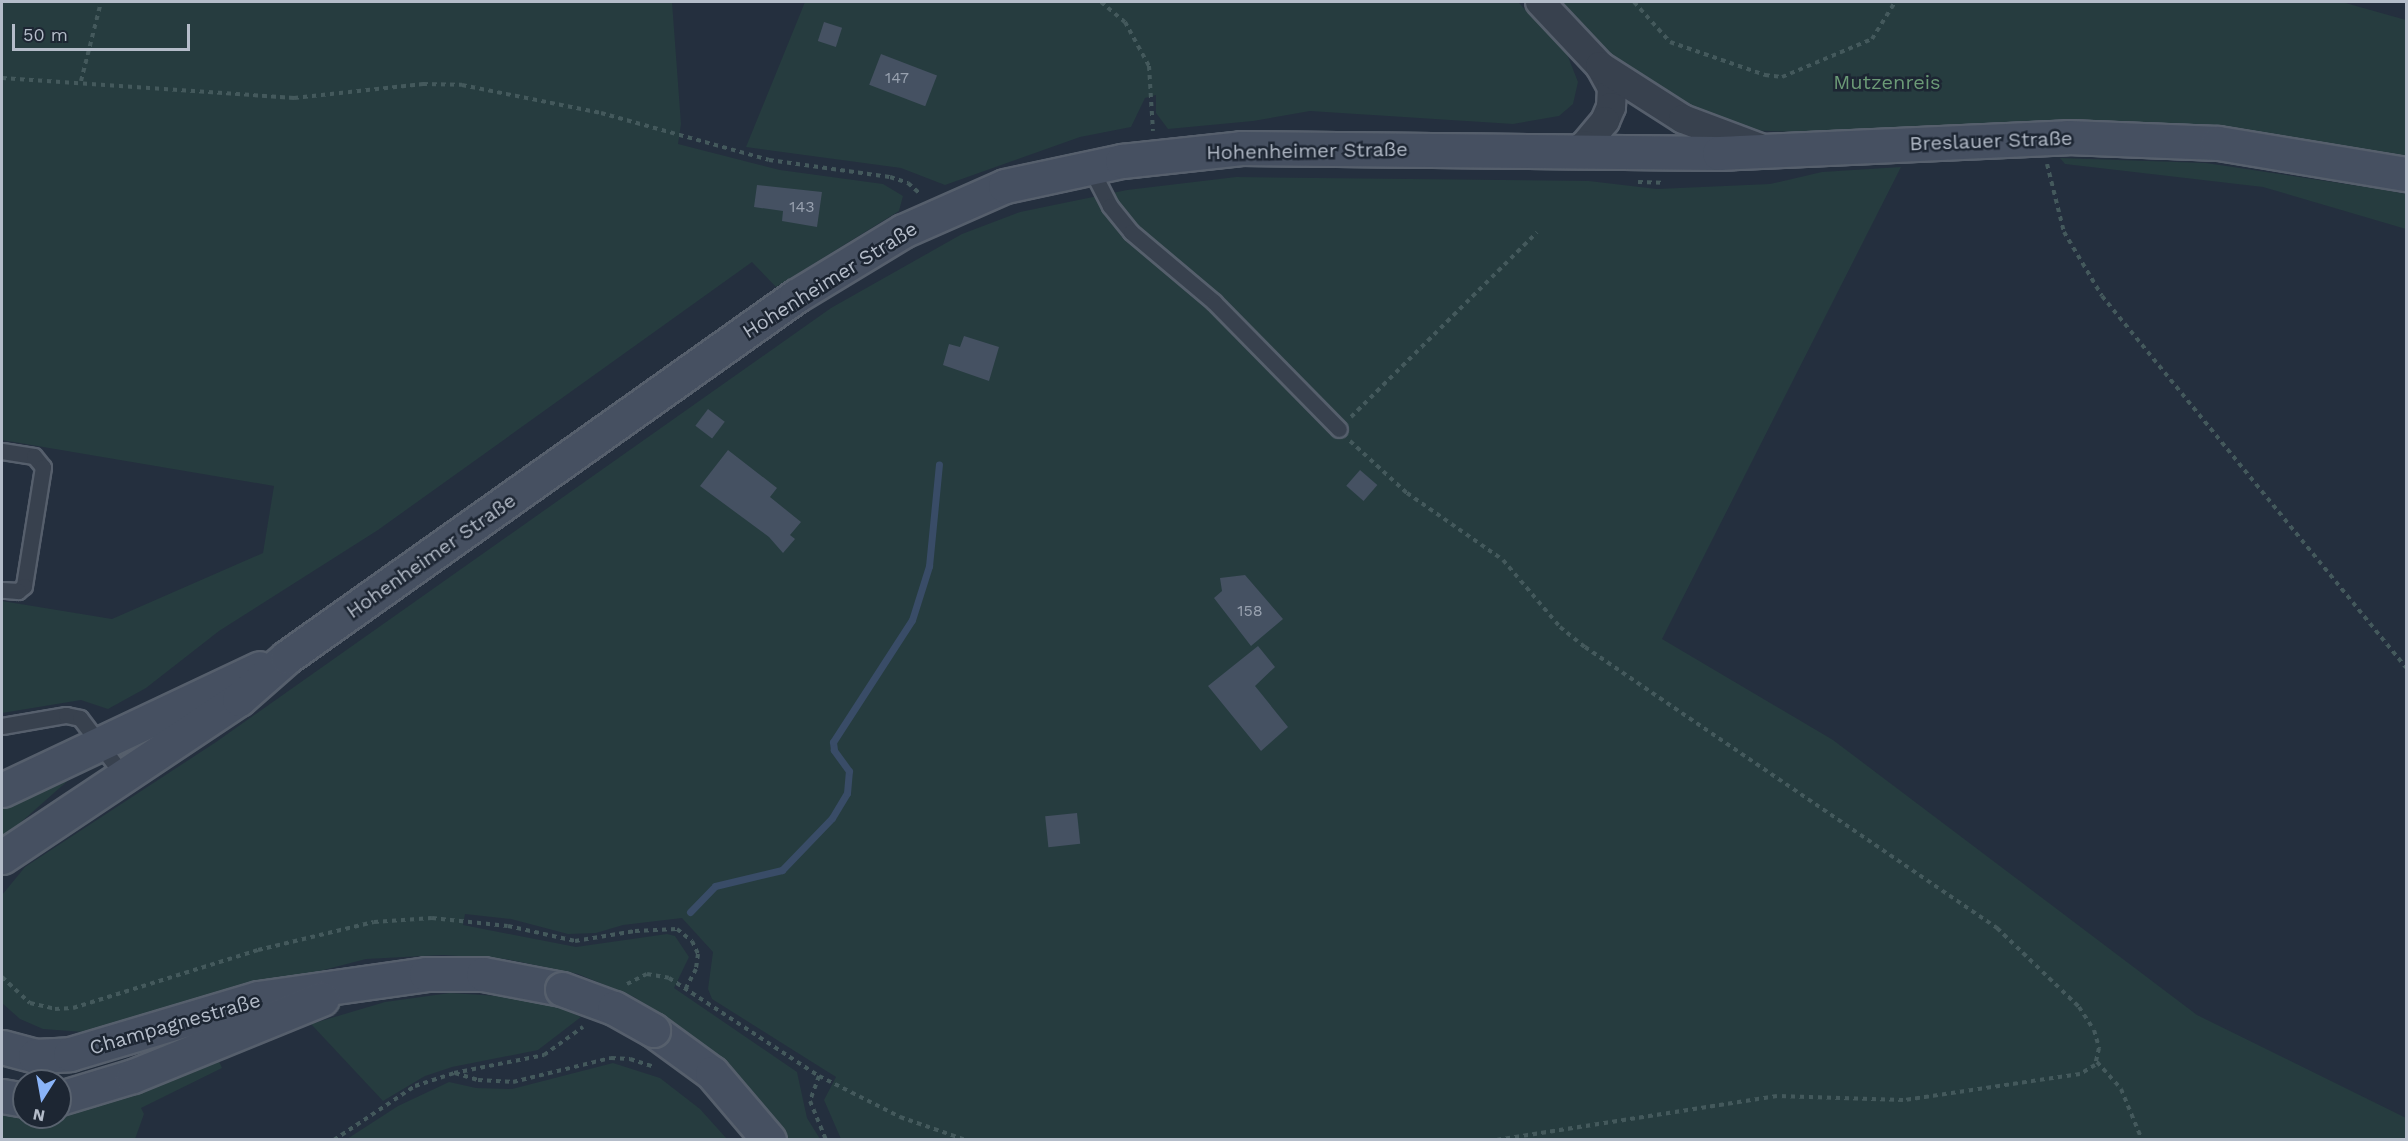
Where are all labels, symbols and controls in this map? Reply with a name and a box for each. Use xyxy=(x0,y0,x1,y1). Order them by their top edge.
scale bar xyxy=(15,12,194,50)
text: 50 m xyxy=(23,24,68,45)
house number: 147 xyxy=(885,68,909,88)
park label: Mutzenreis xyxy=(1833,70,1941,94)
street label: Breslauer Straße xyxy=(1909,126,2073,156)
street label: Hohenheimer Straße xyxy=(1206,137,1408,165)
house number: 143 xyxy=(789,197,815,217)
street label: Hohenheimer Straße xyxy=(738,216,922,344)
street label: Hohenheimer Straße xyxy=(341,488,521,624)
house number: 158 xyxy=(1237,601,1263,621)
street label: Champagnestraße xyxy=(87,988,263,1060)
north arrow xyxy=(12,1069,72,1129)
text: N xyxy=(31,1105,46,1126)

